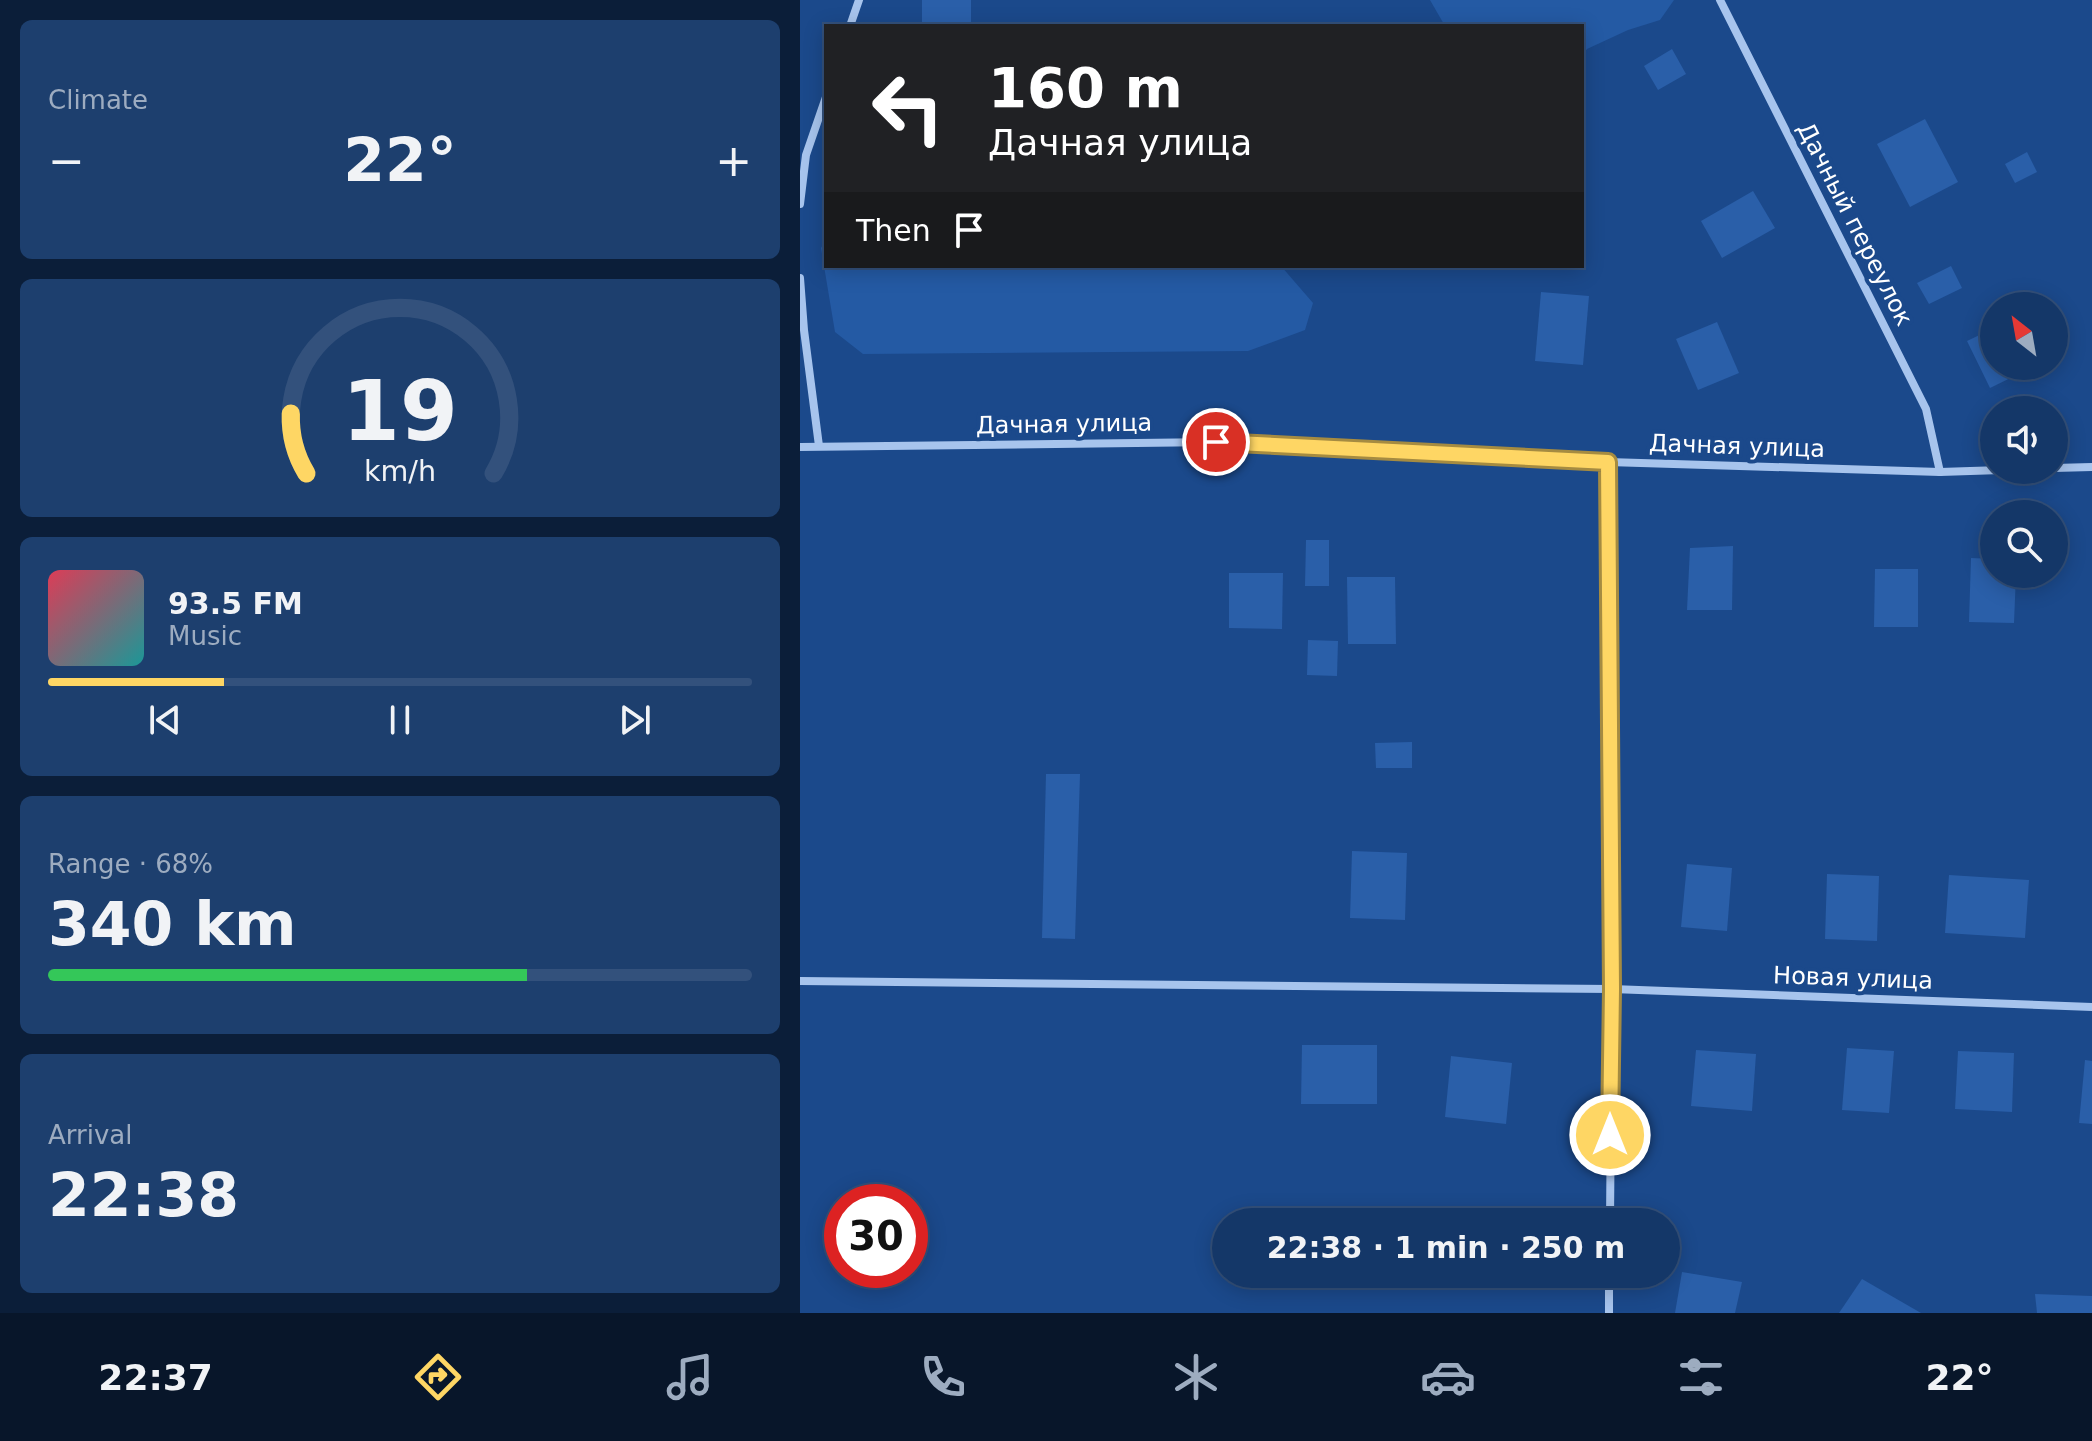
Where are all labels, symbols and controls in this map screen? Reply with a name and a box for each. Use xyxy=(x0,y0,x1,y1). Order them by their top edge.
text: 160 m xyxy=(988,55,1183,120)
icon: left xyxy=(856,56,960,160)
text: Climate xyxy=(48,85,148,115)
street label: Дачный переулок xyxy=(1792,118,1918,330)
text: Дачная улица xyxy=(988,122,1252,163)
text: 22° xyxy=(343,125,457,195)
text: − xyxy=(48,135,85,186)
text: + xyxy=(715,135,752,186)
icon: arrive xyxy=(947,208,991,252)
text: Then xyxy=(856,213,931,248)
north arrow xyxy=(1980,292,2068,380)
map controls xyxy=(1980,292,2068,588)
text: 19 xyxy=(342,362,458,459)
button: sound xyxy=(1980,396,2068,484)
street label: Дачная улица xyxy=(976,408,1152,440)
pin xyxy=(1182,408,1250,476)
icon: arrive xyxy=(1194,420,1238,464)
street label: Дачная улица xyxy=(1648,429,1826,463)
text: km/h xyxy=(364,454,436,488)
button: search xyxy=(1980,500,2068,588)
text: 93.5 FM xyxy=(168,586,303,621)
text: Music xyxy=(168,621,242,651)
icon: previous xyxy=(143,698,187,742)
icon: pause xyxy=(378,698,422,742)
icon: next xyxy=(613,698,657,742)
text: Range · 68% xyxy=(48,849,213,879)
text: 340 km xyxy=(48,889,297,959)
street label: Новая улица xyxy=(1773,961,1933,995)
position arrow xyxy=(1568,1093,1652,1177)
text: Arrival xyxy=(48,1120,132,1150)
text: 22:38 xyxy=(48,1160,239,1230)
speed limit sign: 30 xyxy=(824,1184,928,1288)
text: 22:38 · 1 min · 250 m xyxy=(1267,1230,1625,1265)
icon: directions xyxy=(410,1349,466,1405)
icon: music xyxy=(662,1349,718,1405)
icon: phone xyxy=(915,1349,971,1405)
icon: climate xyxy=(1168,1349,1224,1405)
icon: car xyxy=(1420,1349,1476,1405)
icon: filters xyxy=(1673,1349,1729,1405)
text: 22:37 xyxy=(98,1357,213,1398)
text: 22° xyxy=(1926,1357,1994,1398)

